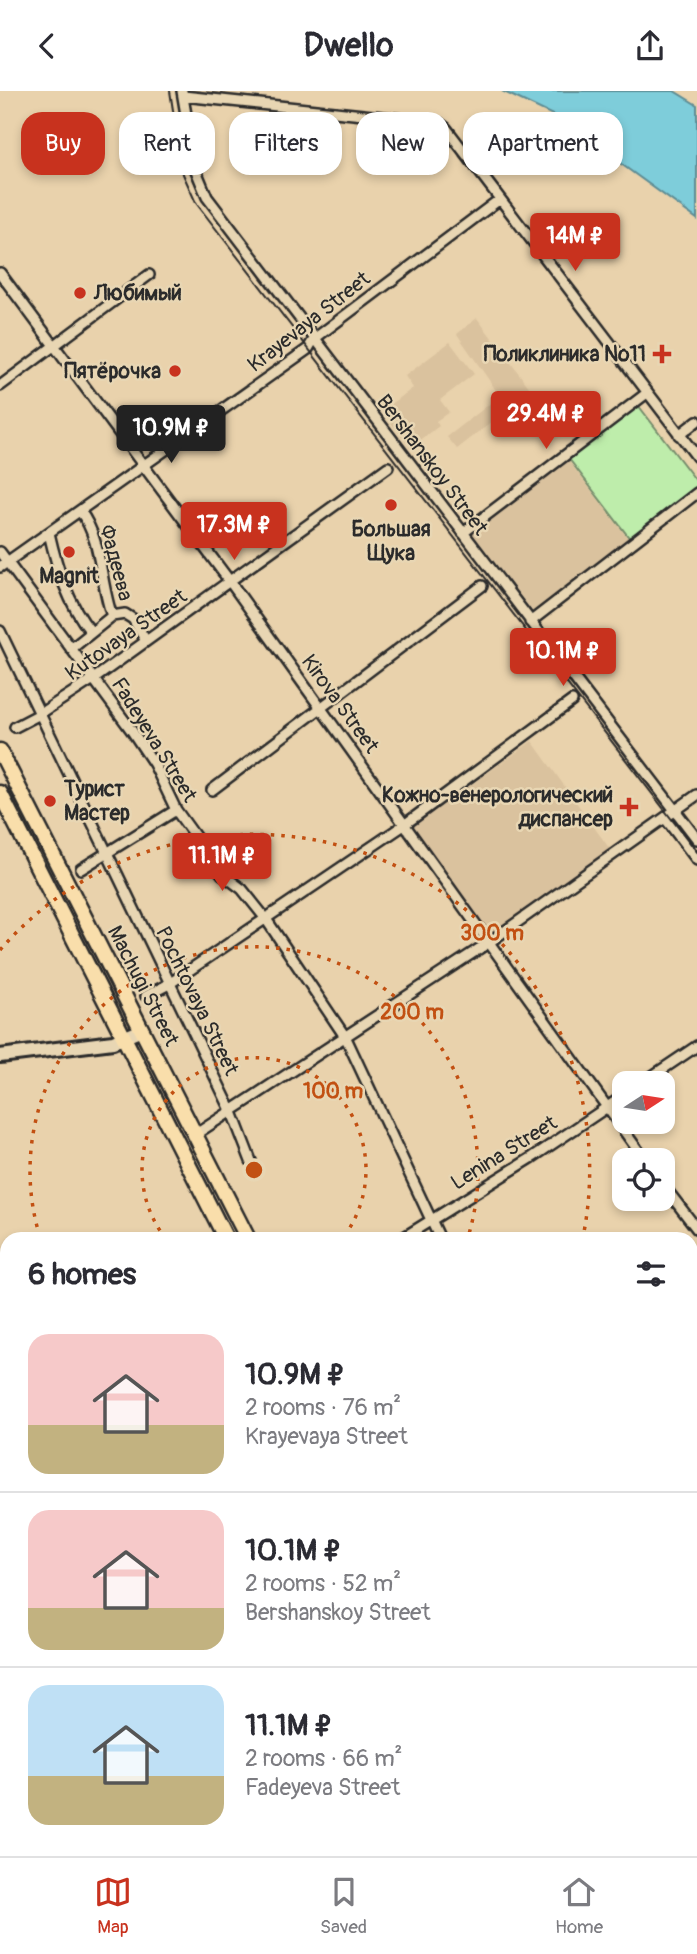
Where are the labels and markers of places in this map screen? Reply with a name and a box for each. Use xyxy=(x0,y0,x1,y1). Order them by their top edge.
pin: 14M ₽ xyxy=(526,213,624,273)
place label: Любимый xyxy=(93,280,182,307)
marker: Любимый xyxy=(72,285,88,301)
place label: Поликлиника №11 xyxy=(484,341,646,368)
marker: Поликлиника №11 xyxy=(652,344,672,364)
place label: Пятёрочка xyxy=(64,358,161,385)
marker: Пятёрочка xyxy=(167,363,183,379)
pin: 29.4M ₽ xyxy=(481,391,611,451)
pin: 10.9M ₽ xyxy=(106,405,236,465)
marker: Большая Щука xyxy=(383,497,399,513)
pin: 17.3M ₽ xyxy=(169,503,299,562)
place label: Большая Щука xyxy=(351,516,431,567)
marker: Magnit xyxy=(61,544,77,560)
place label: Magnit xyxy=(39,563,99,590)
pin: 10.1M ₽ xyxy=(498,629,628,688)
place label: Турист Мастер xyxy=(63,776,130,827)
place label: Кожно-венерологический диспансер xyxy=(382,782,613,833)
marker: Турист Мастер xyxy=(42,793,58,809)
marker: Кожно-венерологический диспансер xyxy=(619,797,639,817)
pin: 11.1M ₽ xyxy=(157,833,287,893)
centre of rings xyxy=(242,1158,266,1182)

